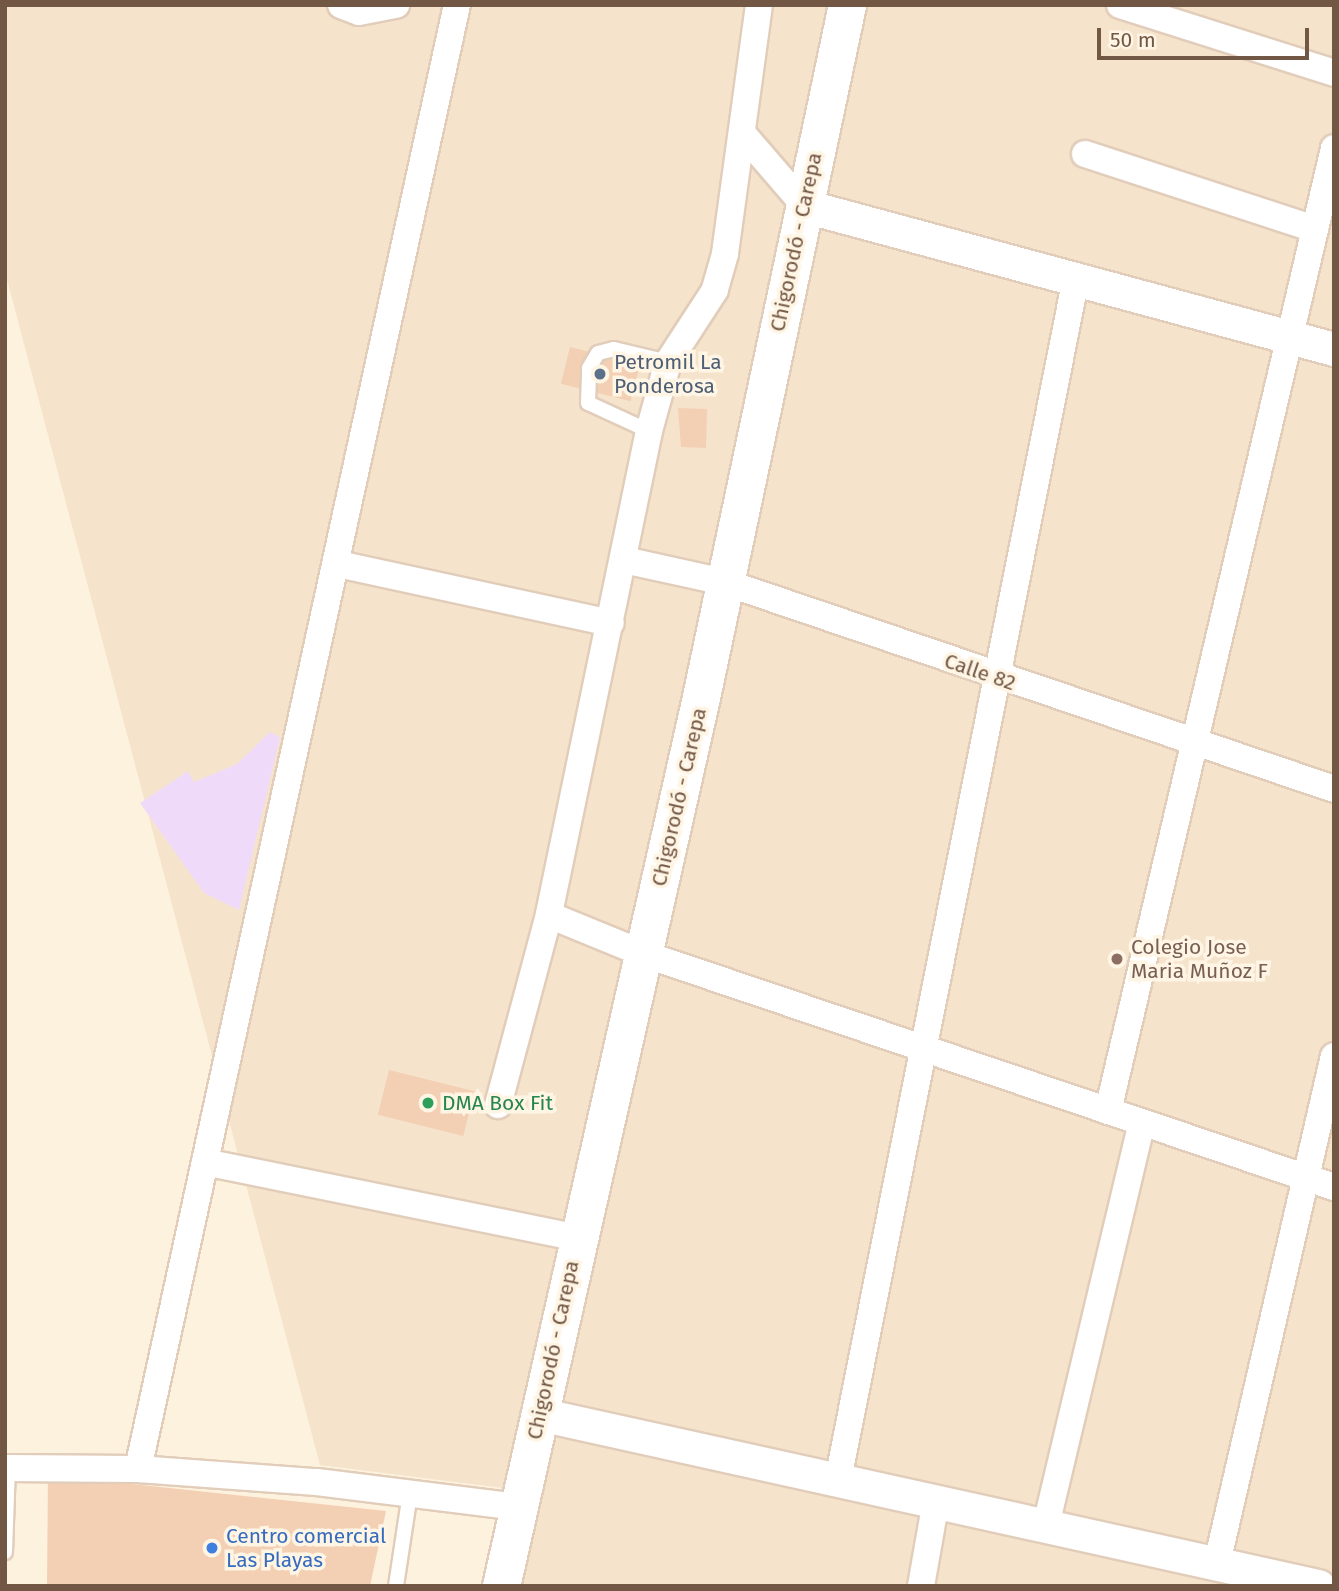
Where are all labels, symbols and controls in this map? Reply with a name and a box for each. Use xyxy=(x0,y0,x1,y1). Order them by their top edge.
scale bar xyxy=(1101,14,1313,58)
text: 50 m xyxy=(1110,27,1156,53)
street label: Chigorodó - Carepa xyxy=(765,150,827,334)
place label: Petromil La Ponderosa xyxy=(614,349,722,399)
marker: Petromil La Ponderosa xyxy=(592,366,608,382)
street label: Calle 82 xyxy=(941,648,1019,696)
street label: Chigorodó - Carepa xyxy=(646,705,712,889)
place label: Colegio Jose Maria Muñoz F xyxy=(1131,934,1268,984)
marker: Colegio Jose Maria Muñoz F xyxy=(1109,951,1125,967)
place label: DMA Box Fit xyxy=(442,1090,553,1116)
marker: DMA Box Fit xyxy=(420,1095,436,1111)
street label: Chigorodó - Carepa xyxy=(522,1258,584,1442)
place label: Centro comercial Las Playas xyxy=(226,1523,386,1573)
marker: Centro comercial Las Playas xyxy=(204,1540,220,1556)

